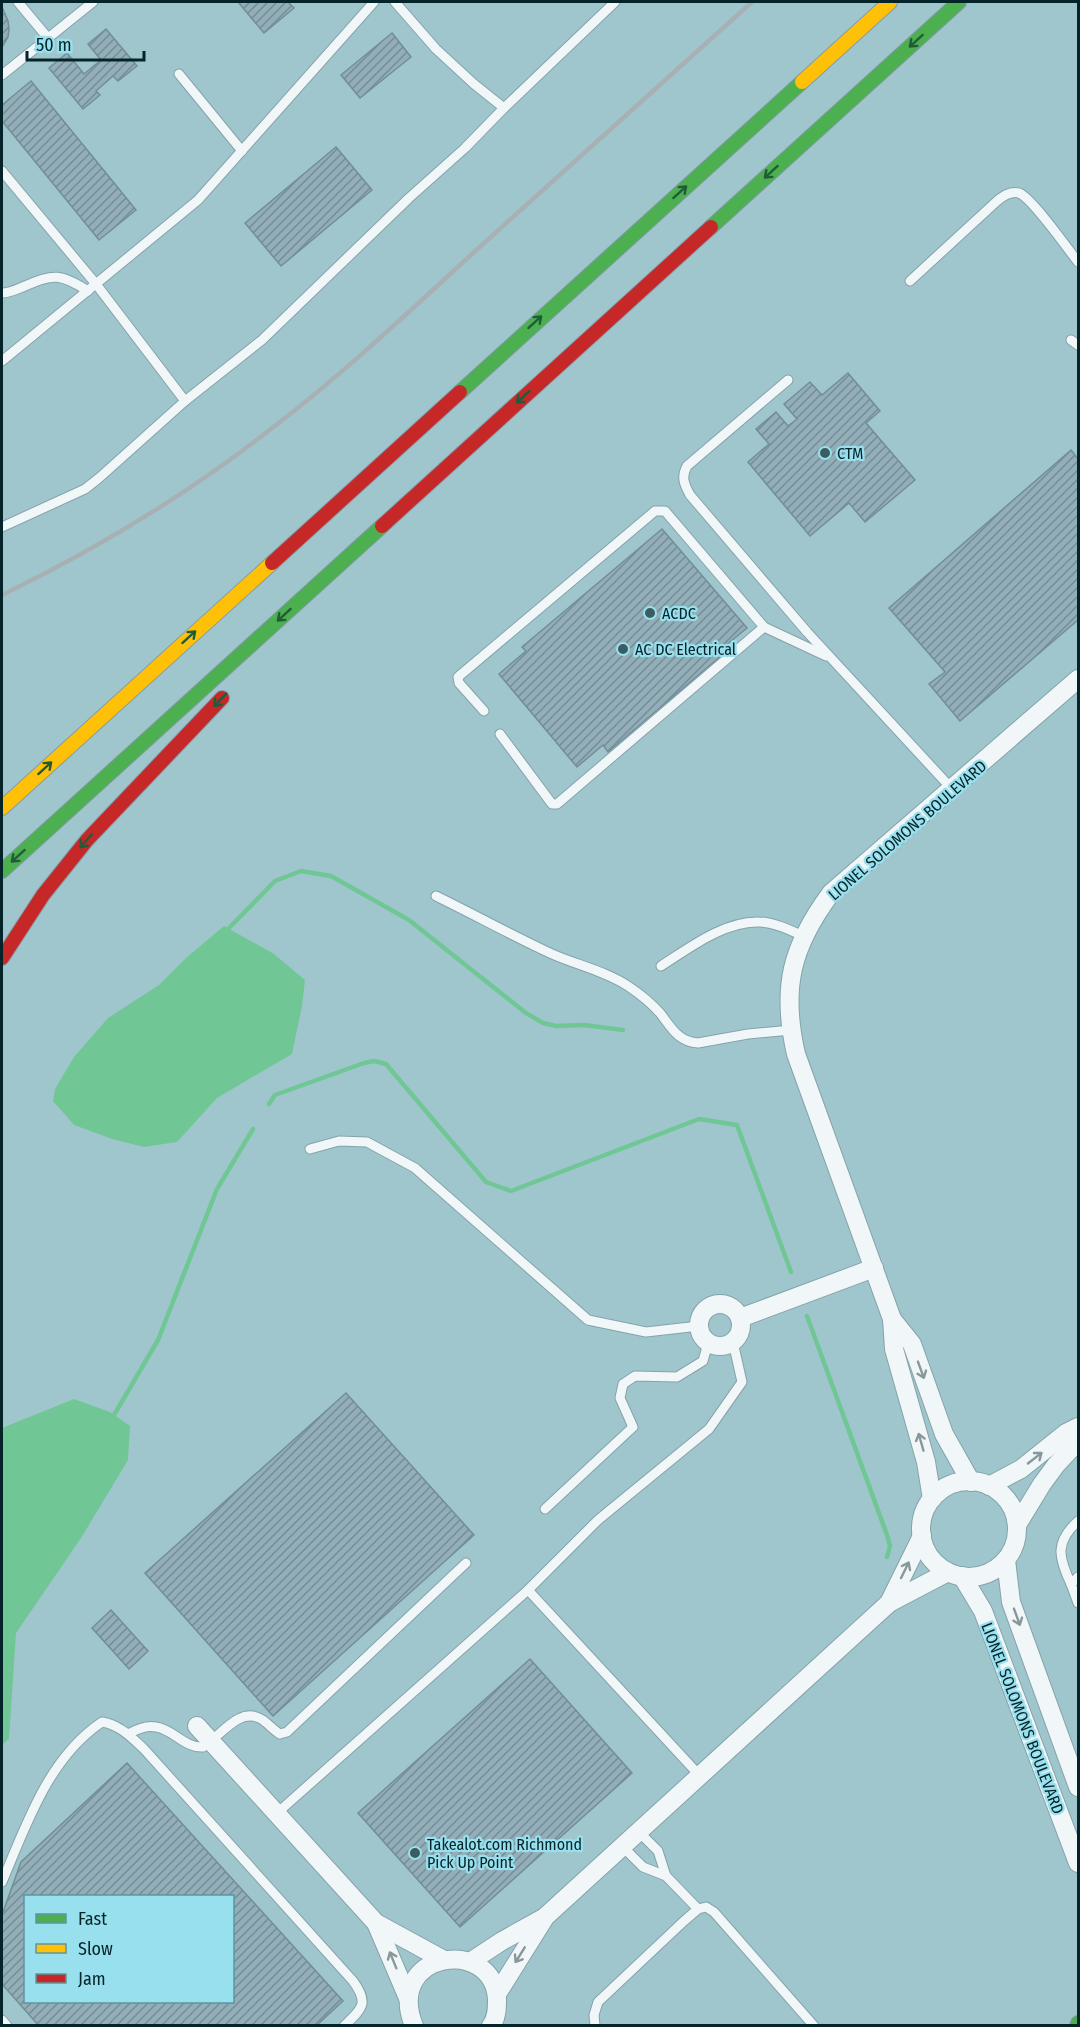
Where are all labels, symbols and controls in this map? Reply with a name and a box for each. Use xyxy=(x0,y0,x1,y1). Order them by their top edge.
scale bar xyxy=(27,24,144,62)
text: 50 m xyxy=(36,34,72,56)
one-way arrow xyxy=(908,34,923,48)
one-way arrow xyxy=(764,165,779,179)
one-way arrow xyxy=(672,185,687,199)
one-way arrow xyxy=(527,315,542,329)
one-way arrow xyxy=(516,390,531,404)
place label: CTM xyxy=(837,444,863,463)
marker: CTM xyxy=(818,446,832,460)
place label: ACDC xyxy=(662,604,696,623)
marker: ACDC xyxy=(643,606,657,620)
one-way arrow xyxy=(276,608,291,622)
one-way arrow xyxy=(181,630,196,644)
place label: AC DC Electrical xyxy=(635,640,736,659)
marker: AC DC Electrical xyxy=(616,642,630,656)
one-way arrow xyxy=(213,692,227,707)
street label: LIONEL SOLOMONS BOULEVARD xyxy=(824,756,990,904)
one-way arrow xyxy=(37,762,52,776)
one-way arrow xyxy=(79,833,93,848)
one-way arrow xyxy=(11,849,26,863)
one-way arrow xyxy=(916,1360,927,1379)
one-way arrow xyxy=(914,1433,926,1452)
one-way arrow xyxy=(1027,1451,1043,1464)
one-way arrow xyxy=(900,1561,912,1579)
one-way arrow xyxy=(1013,1607,1024,1626)
street label: LIONEL SOLOMONS BOULEVARD xyxy=(977,1620,1068,1817)
place label: Takealot.com Richmond Pick Up Point xyxy=(427,1835,582,1872)
marker: Takealot.com Richmond Pick Up Point xyxy=(408,1846,422,1860)
legend xyxy=(24,1895,234,2003)
text: Fast xyxy=(78,1908,107,1930)
text: Slow xyxy=(78,1938,113,1960)
one-way arrow xyxy=(514,1947,526,1963)
one-way arrow xyxy=(387,1952,398,1970)
text: Jam xyxy=(78,1968,106,1990)

